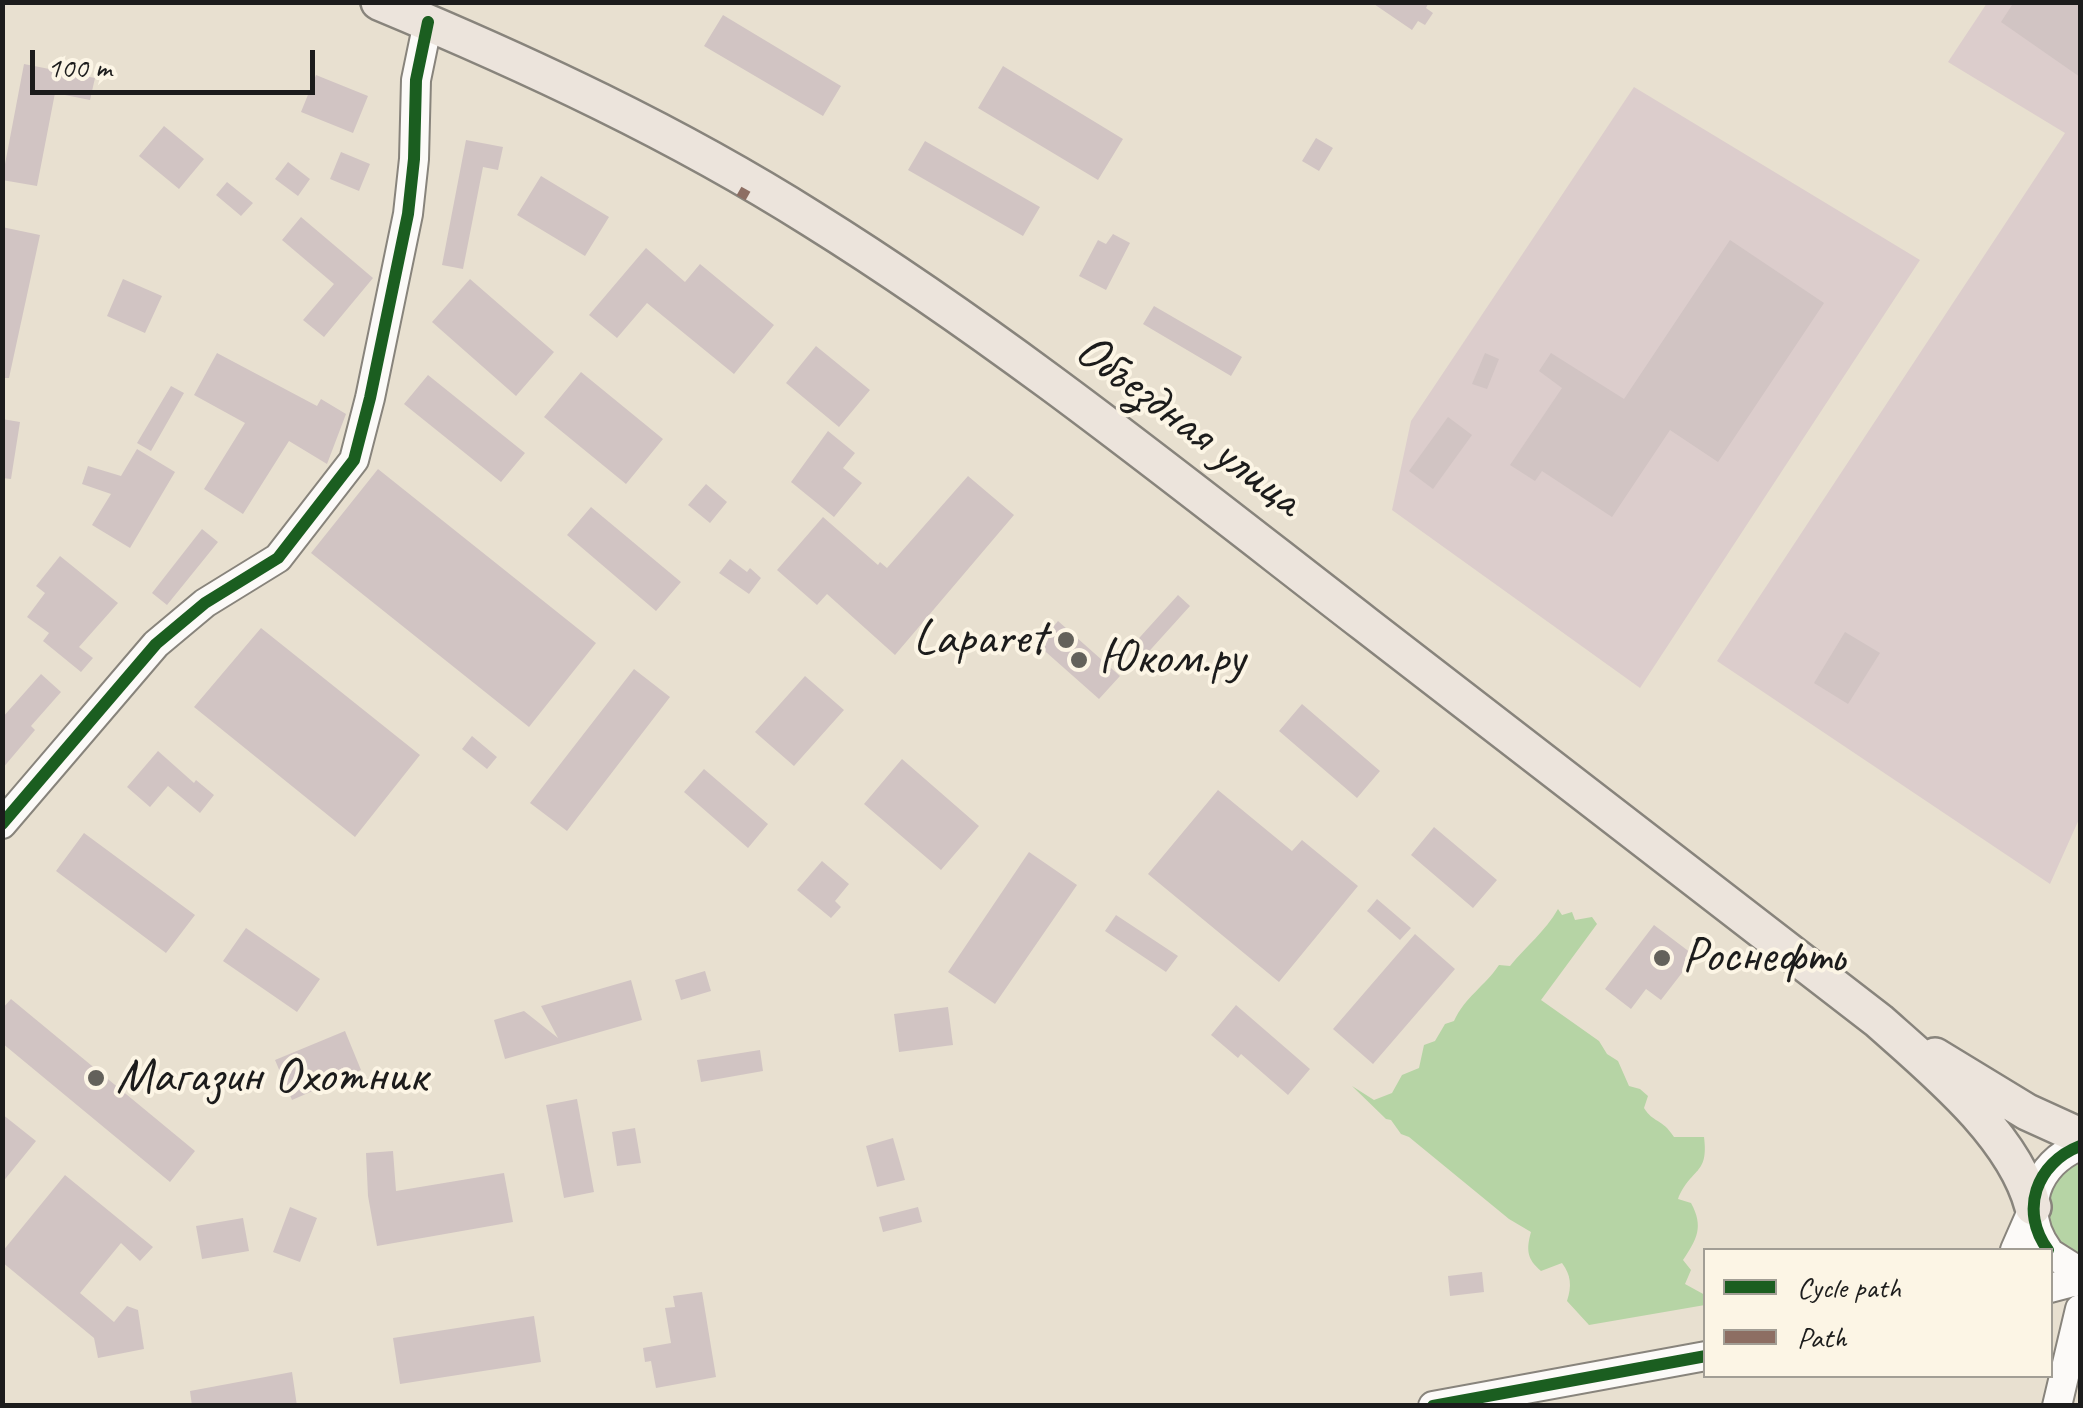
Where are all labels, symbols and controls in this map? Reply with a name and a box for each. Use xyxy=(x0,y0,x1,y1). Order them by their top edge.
scale bar xyxy=(35,30,320,92)
text: 100 m xyxy=(47,48,112,86)
street label: Объездная улица xyxy=(1063,321,1313,531)
place label: Laparet xyxy=(913,610,1046,670)
marker: Laparet xyxy=(1055,629,1077,651)
place label: Юком.ру xyxy=(1099,630,1244,690)
marker: Юком.ру xyxy=(1068,649,1090,671)
place label: Роснефть xyxy=(1682,928,1844,988)
marker: Роснефть xyxy=(1651,947,1673,969)
place label: Магазин Охотник xyxy=(116,1048,427,1108)
marker: Магазин Охотник xyxy=(85,1067,107,1089)
legend xyxy=(1703,1248,2053,1378)
text: Cycle path xyxy=(1797,1268,1901,1306)
text: Path xyxy=(1797,1318,1846,1356)

